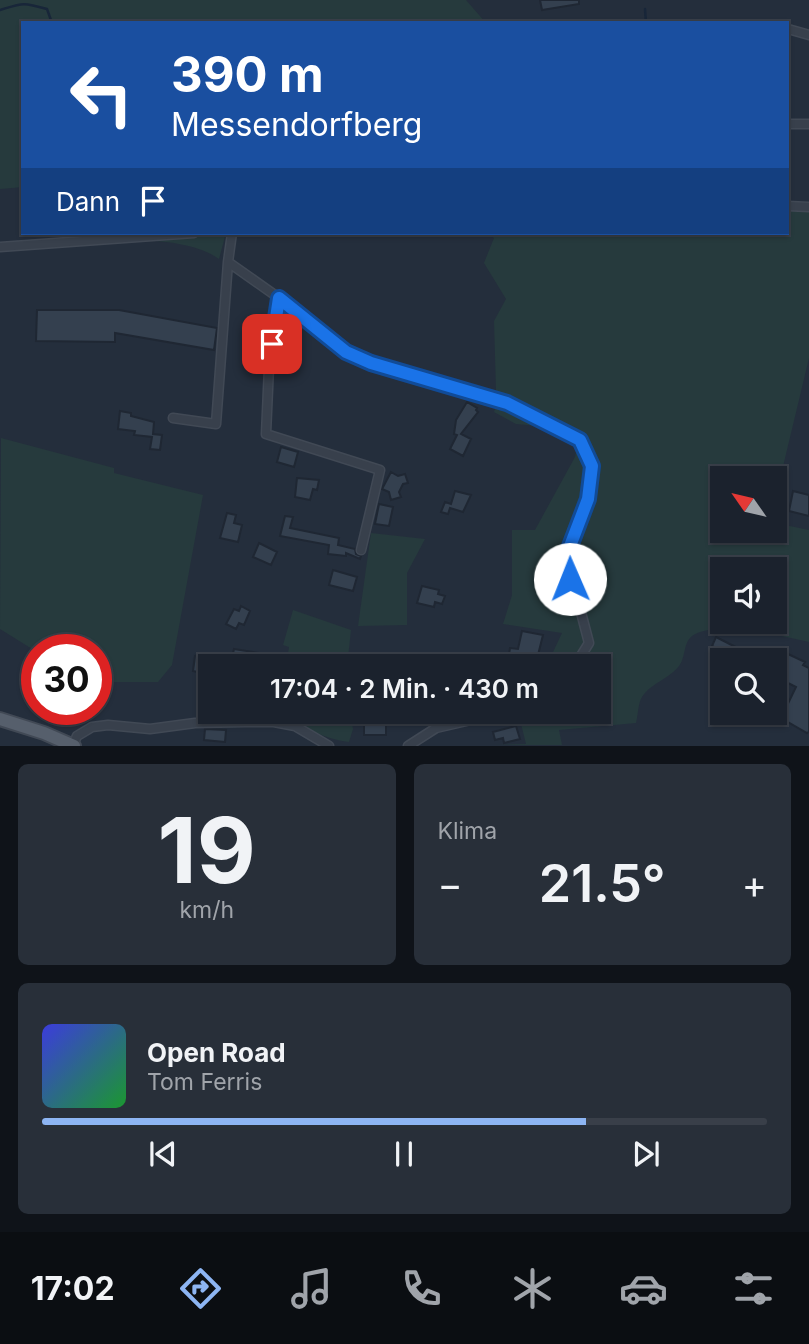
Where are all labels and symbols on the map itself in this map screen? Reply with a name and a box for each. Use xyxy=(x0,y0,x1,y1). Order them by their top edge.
pin xyxy=(242,314,302,374)
north arrow xyxy=(710,466,788,542)
position arrow xyxy=(533,542,607,616)
speed limit sign: 30 xyxy=(21,634,112,725)

